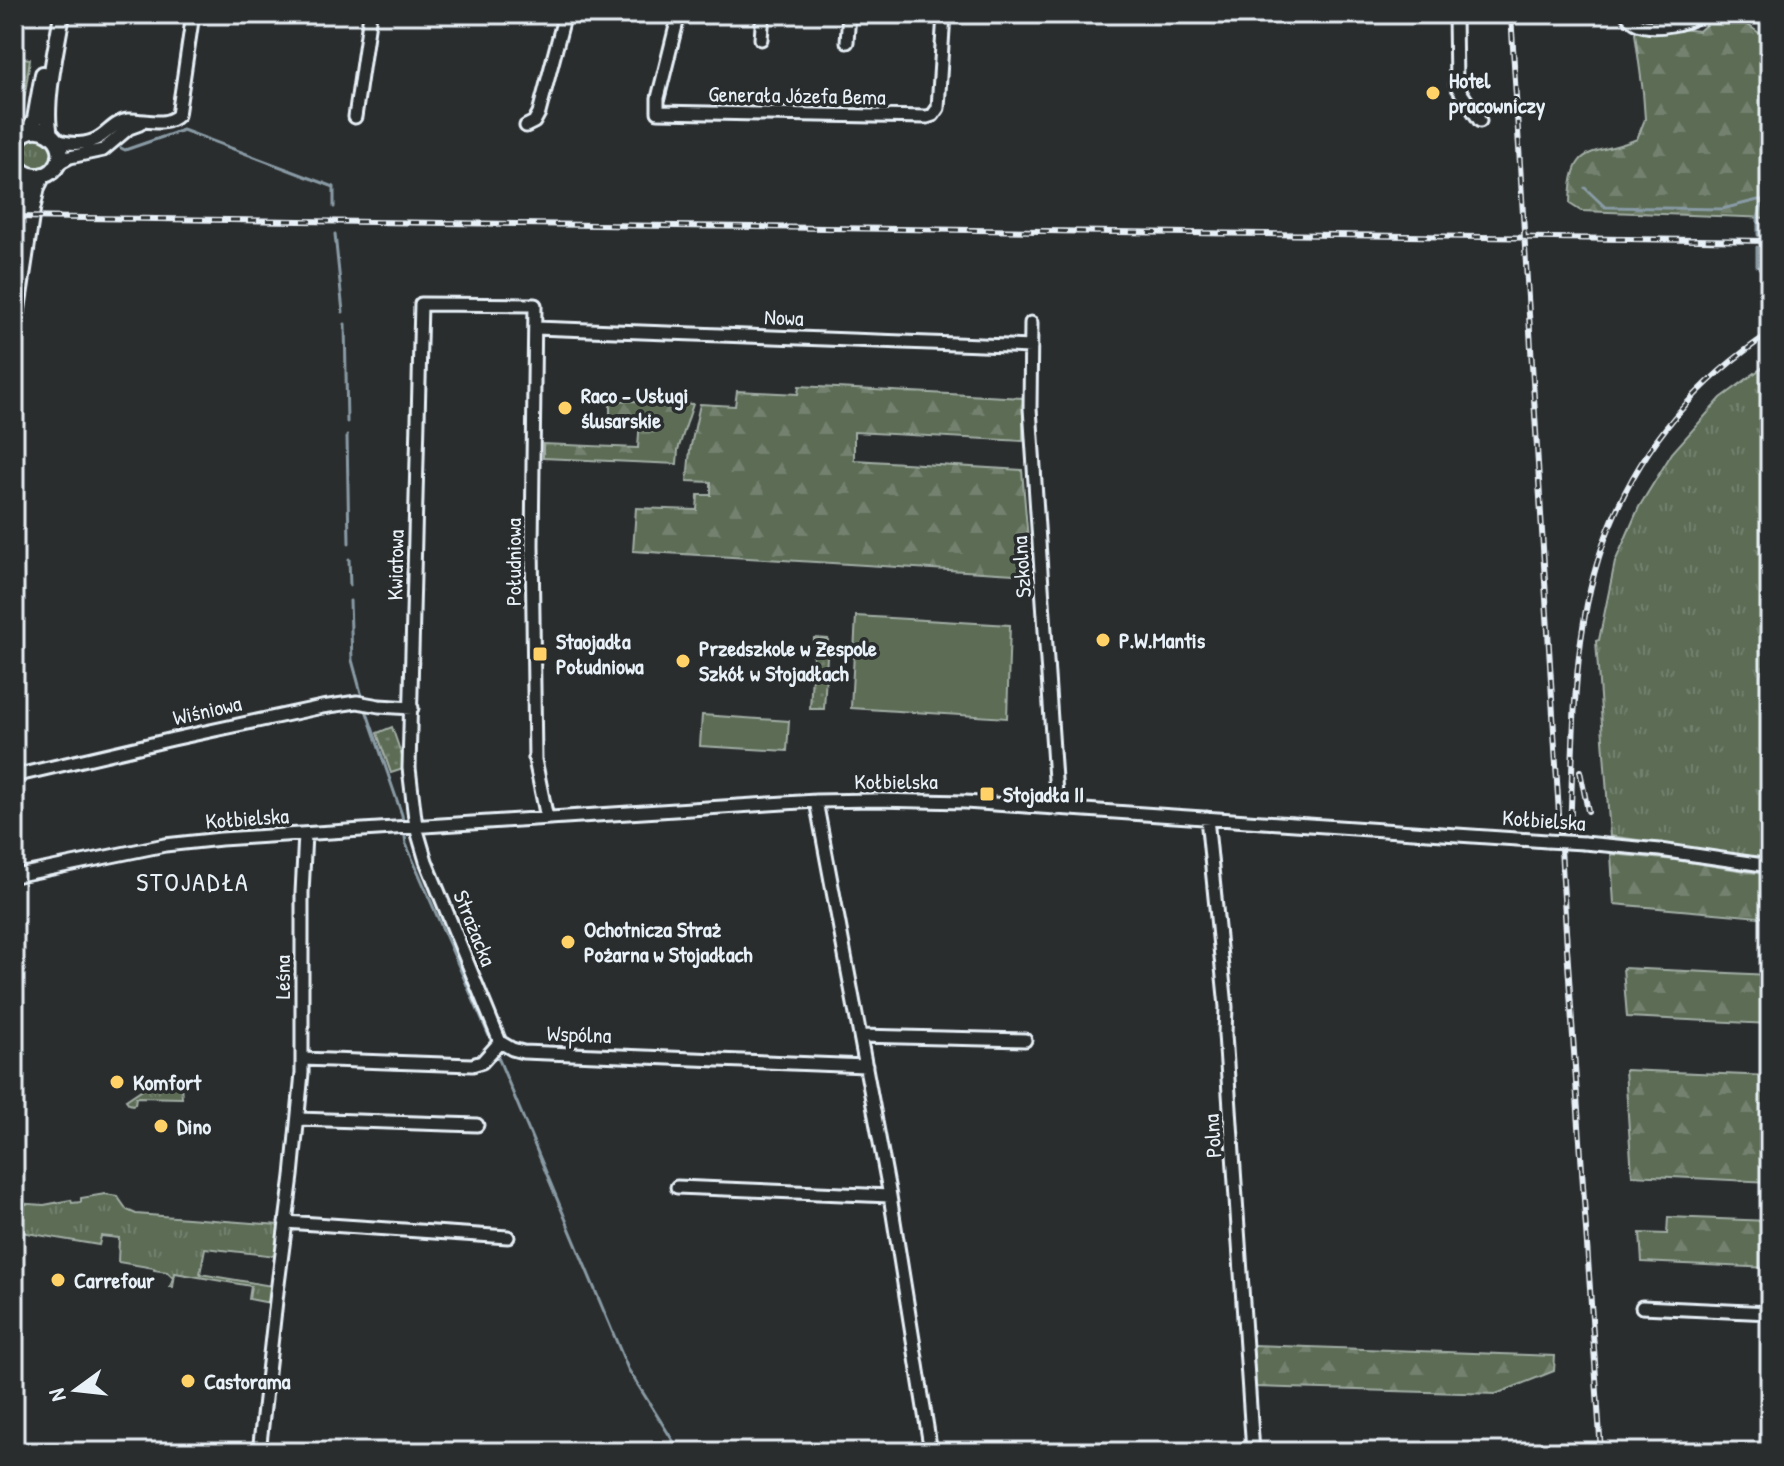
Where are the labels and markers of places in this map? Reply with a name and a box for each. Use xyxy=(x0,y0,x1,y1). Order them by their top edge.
place label: Hotel pracowniczy xyxy=(1449,65,1546,121)
marker: Hotel pracowniczy xyxy=(1424,84,1442,102)
place label: Raco - Usługi ślusarskie xyxy=(581,380,688,435)
marker: Raco - Usługi ślusarskie xyxy=(556,399,574,417)
place label: P.W.Mantis xyxy=(1119,625,1206,655)
place label: Staojadła Południowa xyxy=(556,626,644,681)
marker: P.W.Mantis xyxy=(1094,631,1112,649)
place label: Przedszkole w Zespole Szkół w Stojadłach xyxy=(699,633,877,688)
marker: Staojadła Południowa xyxy=(531,645,549,663)
marker: Przedszkole w Zespole Szkół w Stojadłach xyxy=(674,652,692,670)
place label: Stojadła II xyxy=(1003,779,1084,809)
marker: Stojadła II xyxy=(978,785,996,803)
place label: Ochotnicza Straż Pożarna w Stojadłach xyxy=(584,914,753,969)
marker: Ochotnicza Straż Pożarna w Stojadłach xyxy=(559,933,577,951)
place label: Komfort xyxy=(133,1067,203,1097)
marker: Komfort xyxy=(108,1073,126,1091)
place label: Dino xyxy=(177,1111,211,1141)
marker: Dino xyxy=(152,1117,170,1135)
place label: Carrefour xyxy=(74,1265,155,1295)
marker: Carrefour xyxy=(49,1271,67,1289)
place label: Castorama xyxy=(204,1366,291,1396)
marker: Castorama xyxy=(179,1372,197,1390)

